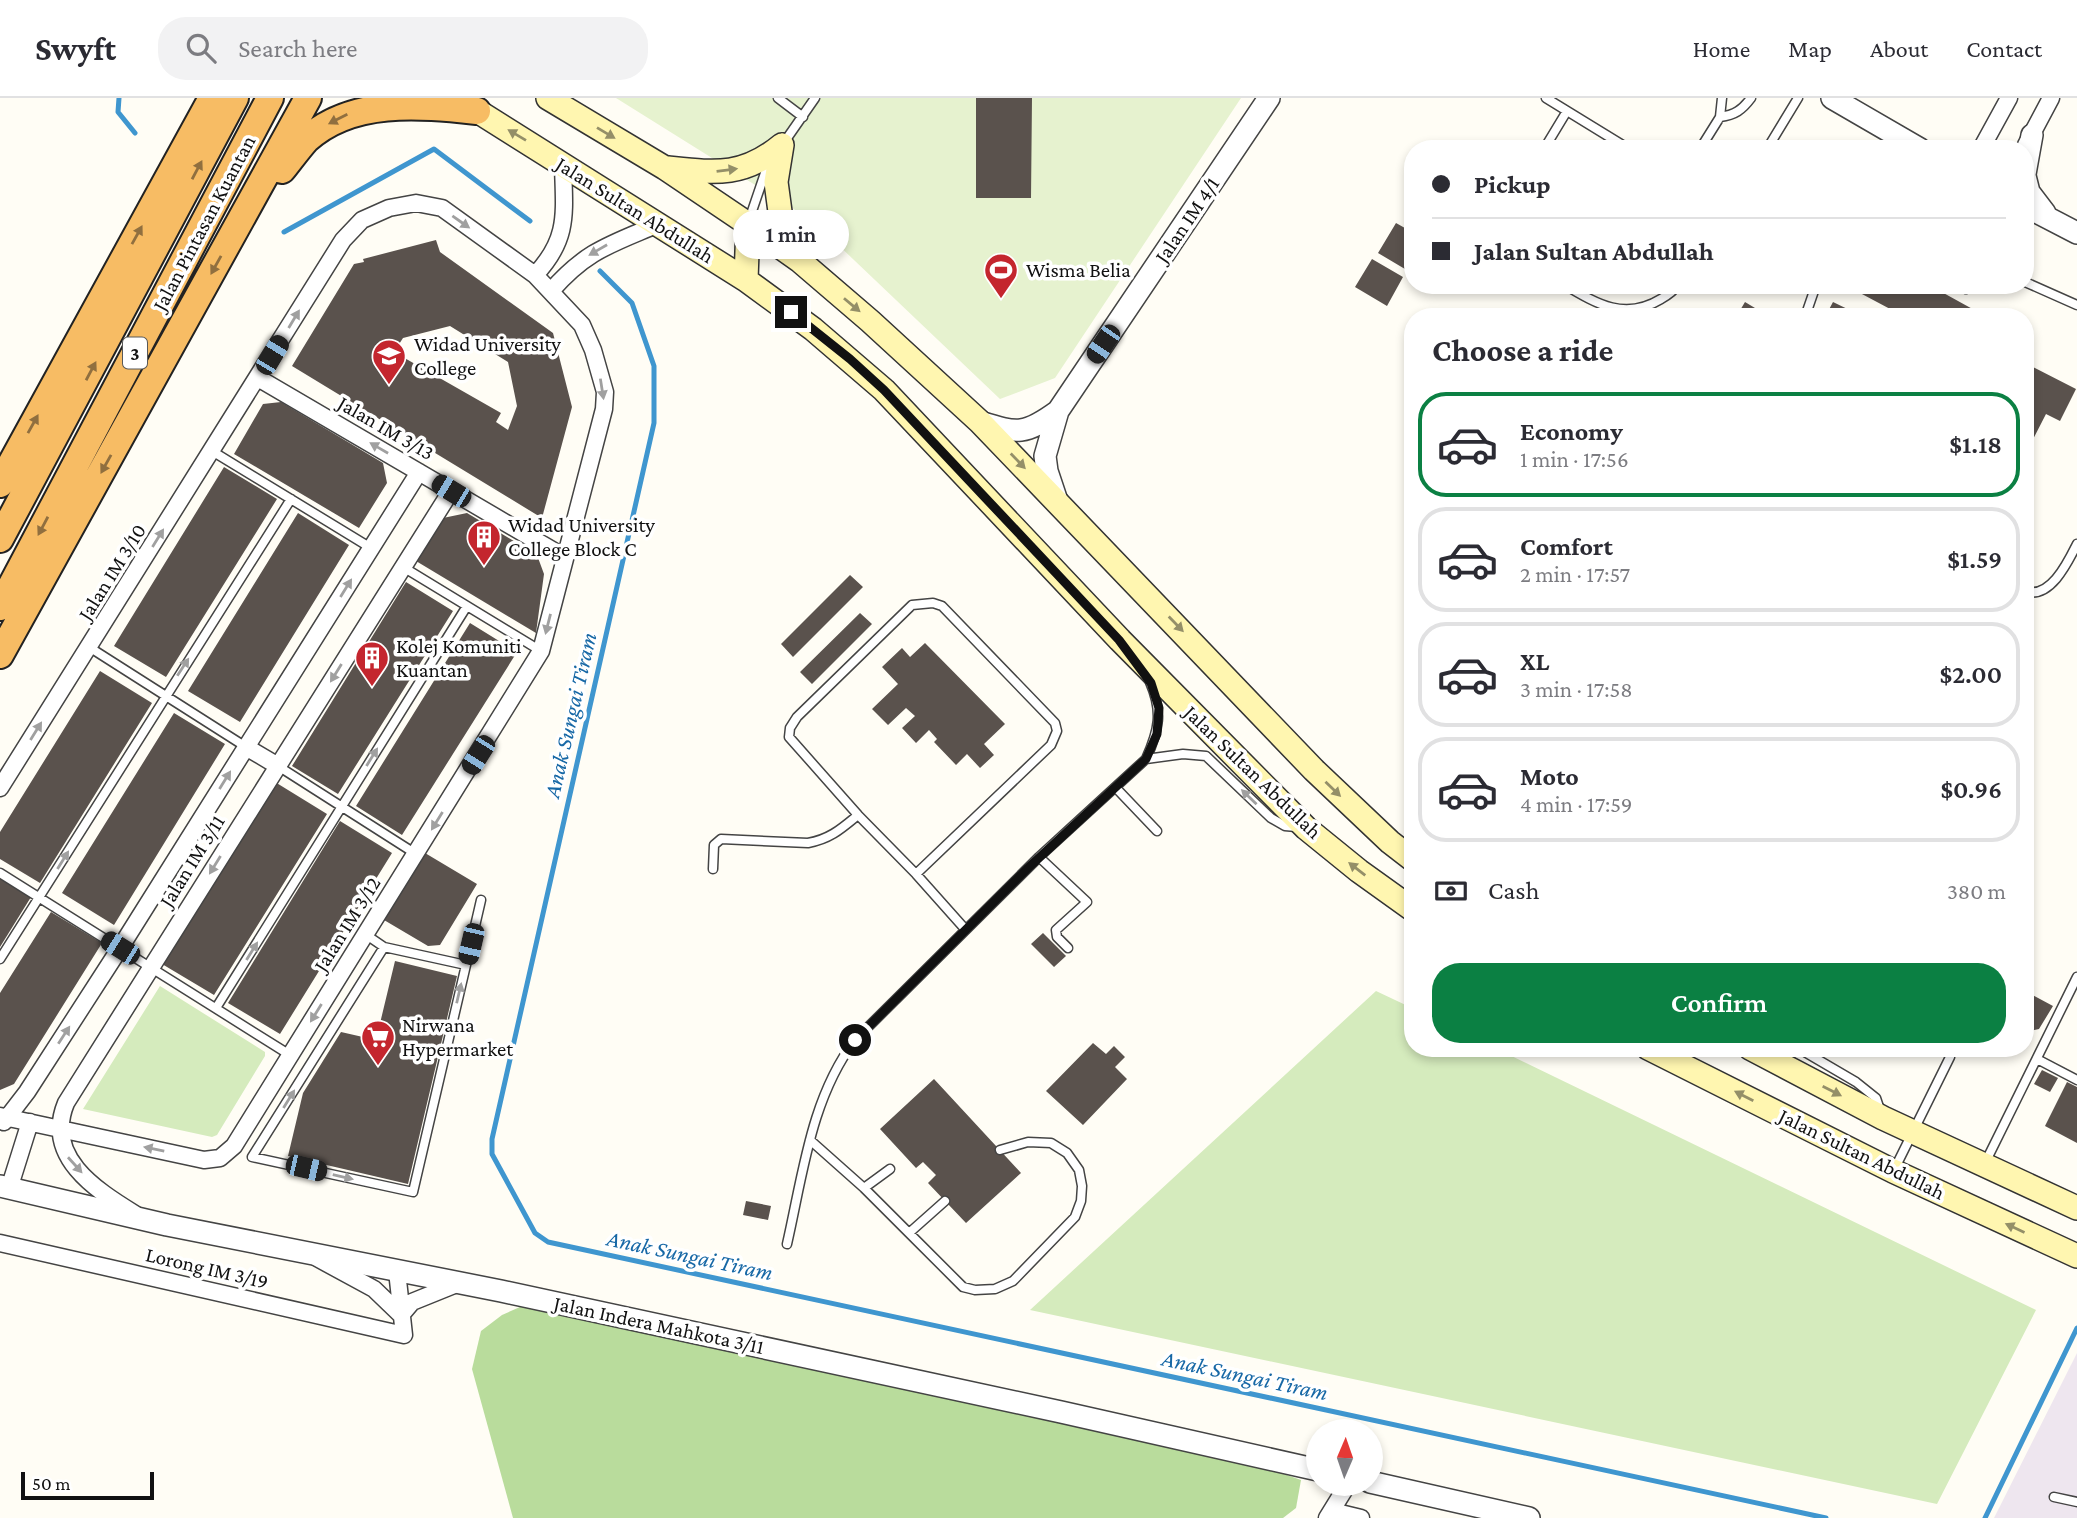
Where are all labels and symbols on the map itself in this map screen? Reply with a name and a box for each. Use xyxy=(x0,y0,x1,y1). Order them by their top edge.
one-way arrow xyxy=(328,113,348,124)
one-way arrow xyxy=(597,127,616,139)
one-way arrow xyxy=(507,129,526,141)
street label: Jalan Pintasan Kuantan xyxy=(147,131,260,317)
street label: Jalan Sultan Abdullah xyxy=(550,151,718,268)
one-way arrow xyxy=(191,160,203,180)
one-way arrow xyxy=(716,164,738,175)
street label: Jalan IM 4/1 xyxy=(1148,173,1224,269)
callout: 1 min xyxy=(733,211,849,260)
one-way arrow xyxy=(452,215,470,229)
one-way arrow xyxy=(130,225,142,245)
one-way arrow xyxy=(588,244,608,256)
sports icon: Wisma Belia xyxy=(982,251,1020,300)
one-way arrow xyxy=(210,256,222,275)
place label: Wisma Belia xyxy=(1026,258,1131,282)
route end xyxy=(775,296,807,328)
one-way arrow xyxy=(843,297,861,313)
one-way arrow xyxy=(288,310,300,329)
car xyxy=(1083,321,1124,367)
car xyxy=(253,332,292,378)
place label: Widad University College xyxy=(414,332,561,380)
school or university icon: Widad University College xyxy=(370,337,408,386)
road number: 3 xyxy=(123,338,147,368)
one-way arrow xyxy=(85,361,96,381)
one-way arrow xyxy=(597,378,608,400)
street label: Jalan IM 3/13 xyxy=(332,390,438,465)
one-way arrow xyxy=(27,414,39,434)
one-way arrow xyxy=(369,442,388,454)
one-way arrow xyxy=(1010,452,1027,469)
one-way arrow xyxy=(100,455,112,474)
car xyxy=(428,471,475,511)
place label: Widad University College Block C xyxy=(508,513,655,561)
one-way arrow xyxy=(37,516,49,536)
building icon: Widad University College Block C xyxy=(465,518,503,567)
street label: Jalan IM 3/10 xyxy=(72,519,151,626)
one-way arrow xyxy=(151,529,164,548)
one-way arrow xyxy=(340,578,353,597)
one-way arrow xyxy=(542,613,553,635)
one-way arrow xyxy=(1167,616,1184,633)
water label: Anak Sungai Tiram xyxy=(538,630,602,801)
place label: Kolej Komuniti Kuantan xyxy=(396,634,522,682)
building icon: Kolej Komuniti Kuantan xyxy=(353,639,391,688)
one-way arrow xyxy=(177,657,190,677)
one-way arrow xyxy=(330,663,343,683)
street label: Jalan Sultan Abdullah xyxy=(1178,699,1327,844)
one-way arrow xyxy=(30,721,43,740)
car xyxy=(458,732,499,778)
one-way arrow xyxy=(366,748,379,767)
one-way arrow xyxy=(219,771,232,790)
one-way arrow xyxy=(1325,781,1341,797)
one-way arrow xyxy=(1240,788,1257,805)
street label: Jalan IM 3/11 xyxy=(153,810,230,913)
one-way arrow xyxy=(430,811,443,830)
one-way arrow xyxy=(56,850,69,870)
one-way arrow xyxy=(208,856,221,875)
one-way arrow xyxy=(1348,862,1366,876)
street label: Jalan IM 3/12 xyxy=(307,872,386,977)
car xyxy=(457,921,486,967)
car xyxy=(97,928,144,968)
one-way arrow xyxy=(246,941,258,960)
one-way arrow xyxy=(454,982,465,1004)
one-way arrow xyxy=(309,1004,322,1023)
place label: Nirwana Hypermarket xyxy=(402,1013,514,1061)
supermarket icon: Nirwana Hypermarket xyxy=(359,1018,397,1067)
route start xyxy=(839,1024,871,1056)
one-way arrow xyxy=(58,1025,71,1044)
one-way arrow xyxy=(1822,1085,1842,1097)
one-way arrow xyxy=(282,1089,295,1108)
one-way arrow xyxy=(1734,1091,1754,1102)
street label: Jalan Sultan Abdullah xyxy=(1773,1103,1949,1205)
one-way arrow xyxy=(143,1144,165,1155)
car xyxy=(284,1153,329,1183)
one-way arrow xyxy=(67,1156,83,1174)
one-way arrow xyxy=(332,1171,354,1182)
one-way arrow xyxy=(2005,1222,2025,1234)
water label: Anak Sungai Tiram xyxy=(604,1225,775,1285)
street label: Lorong IM 3/19 xyxy=(143,1242,271,1294)
street label: Jalan Indera Mahkota 3/11 xyxy=(550,1291,766,1359)
water label: Anak Sungai Tiram xyxy=(1159,1345,1330,1405)
north arrow xyxy=(1306,1419,1382,1496)
scale bar xyxy=(21,1469,154,1501)

